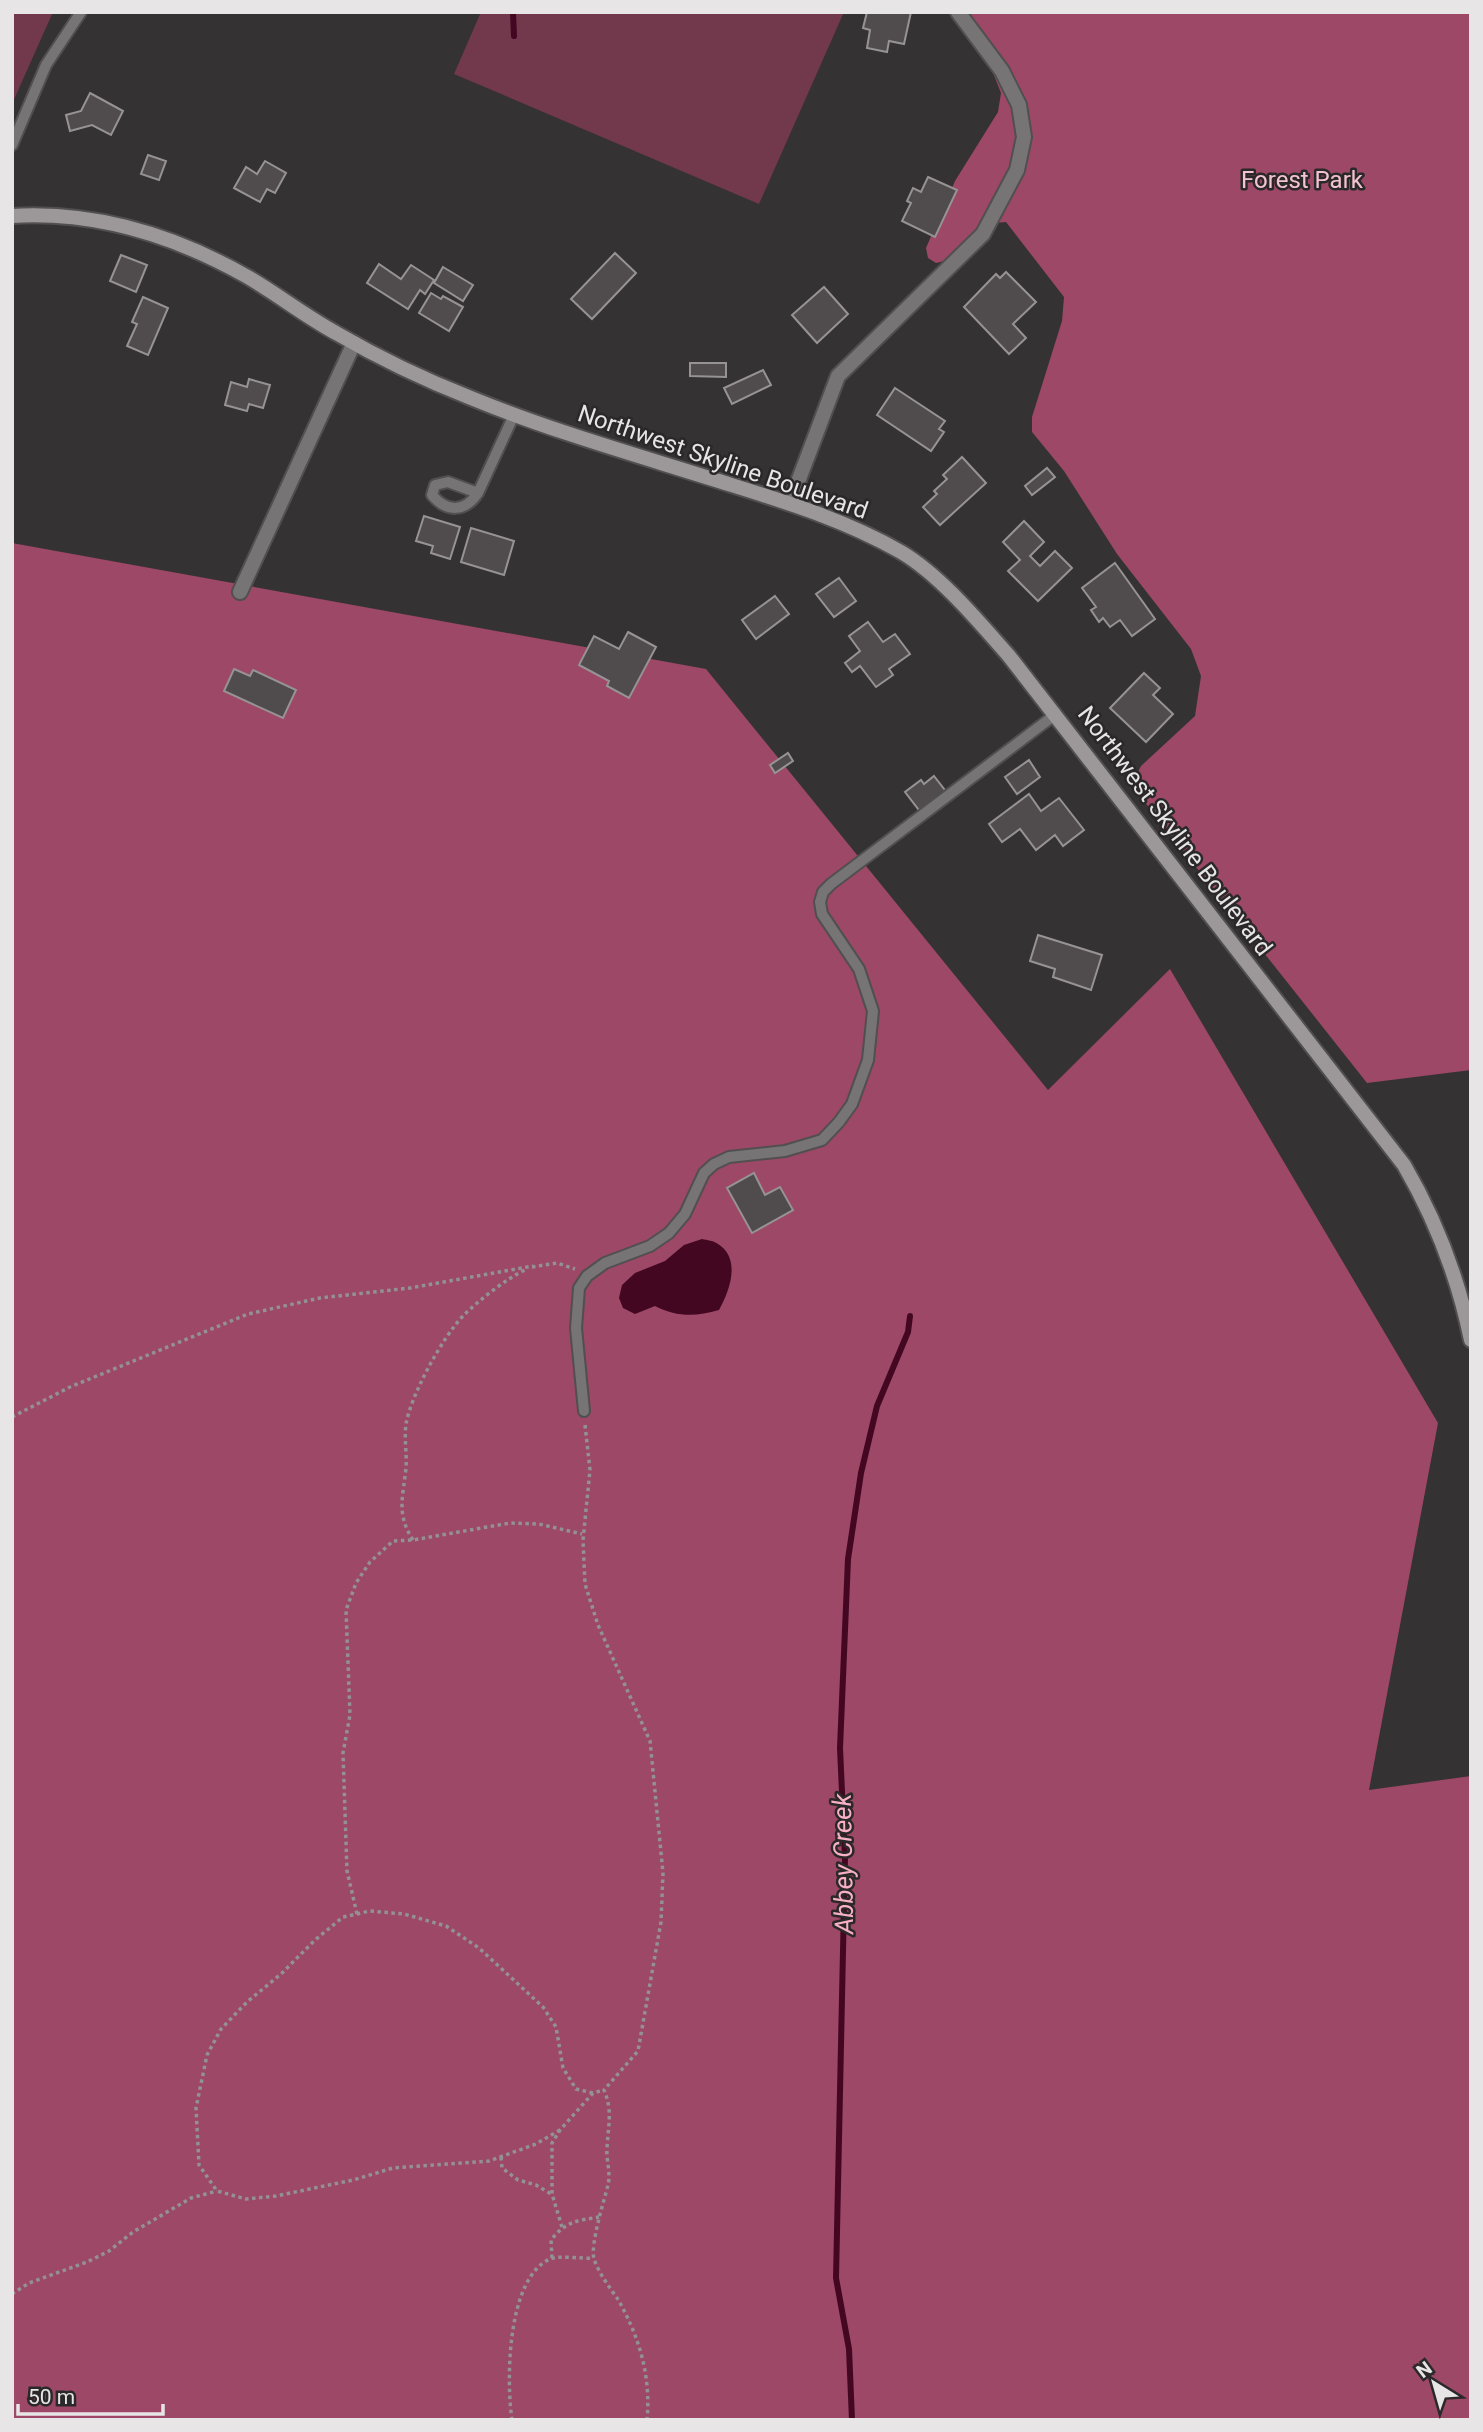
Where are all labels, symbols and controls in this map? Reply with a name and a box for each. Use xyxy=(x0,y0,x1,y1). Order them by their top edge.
park label: Forest Park xyxy=(1241,166,1364,194)
street label: Northwest Skyline Boulevard xyxy=(574,399,872,525)
street label: Northwest Skyline Boulevard xyxy=(1072,701,1278,961)
water label: Abbey Creek xyxy=(827,1792,859,1937)
north arrow xyxy=(1399,2348,1469,2418)
text: N xyxy=(1412,2357,1436,2383)
scale bar xyxy=(18,2372,163,2416)
text: 50 m xyxy=(28,2385,75,2409)

